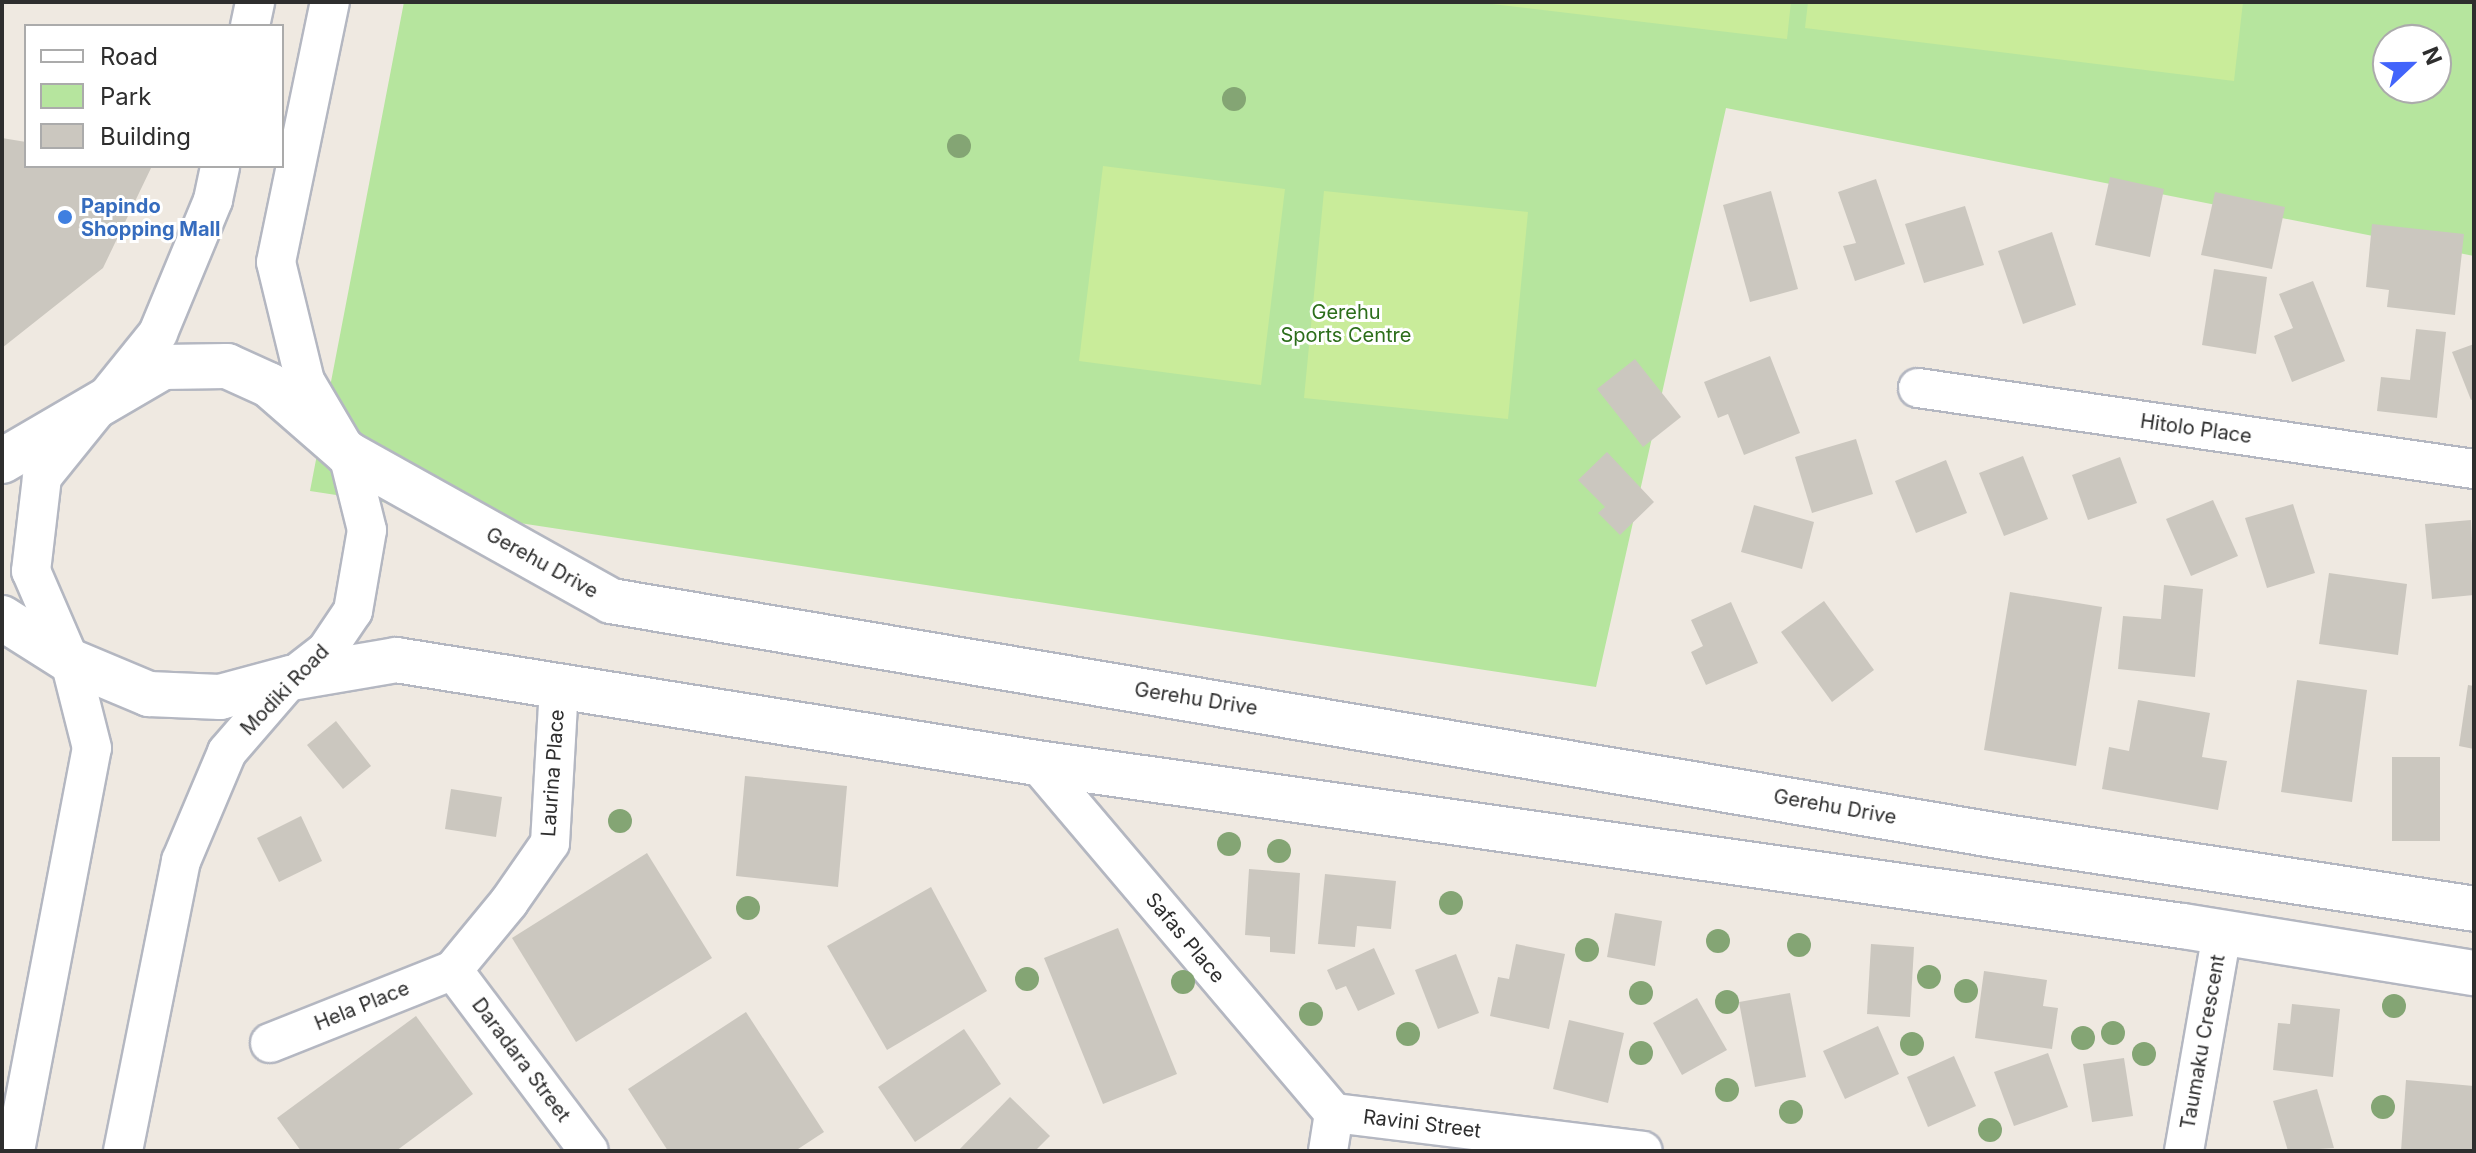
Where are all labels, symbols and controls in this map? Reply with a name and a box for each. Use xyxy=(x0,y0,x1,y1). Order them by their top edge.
legend xyxy=(24,24,284,168)
north arrow xyxy=(2372,24,2452,104)
text: Road xyxy=(100,42,158,71)
text: N xyxy=(2417,43,2448,68)
text: Park xyxy=(100,82,151,111)
text: Building xyxy=(100,122,191,151)
place label: Papindo Shopping Mall xyxy=(81,194,220,241)
marker: Papindo Shopping Mall xyxy=(56,208,74,226)
park label: Gerehu Sports Centre xyxy=(1281,300,1411,347)
street label: Hitolo Place xyxy=(2139,409,2253,449)
street label: Gerehu Drive xyxy=(482,522,602,604)
street label: Modiki Road xyxy=(236,640,334,740)
street label: Gerehu Drive xyxy=(1133,677,1259,721)
street label: Laurina Place xyxy=(537,708,569,838)
street label: Gerehu Drive xyxy=(1772,784,1898,830)
street label: Safas Place xyxy=(1140,888,1230,988)
street label: Taumaku Crescent xyxy=(2176,953,2230,1131)
street label: Hela Place xyxy=(311,976,413,1036)
street label: Daradara Street xyxy=(467,993,575,1127)
street label: Ravini Street xyxy=(1362,1105,1482,1143)

